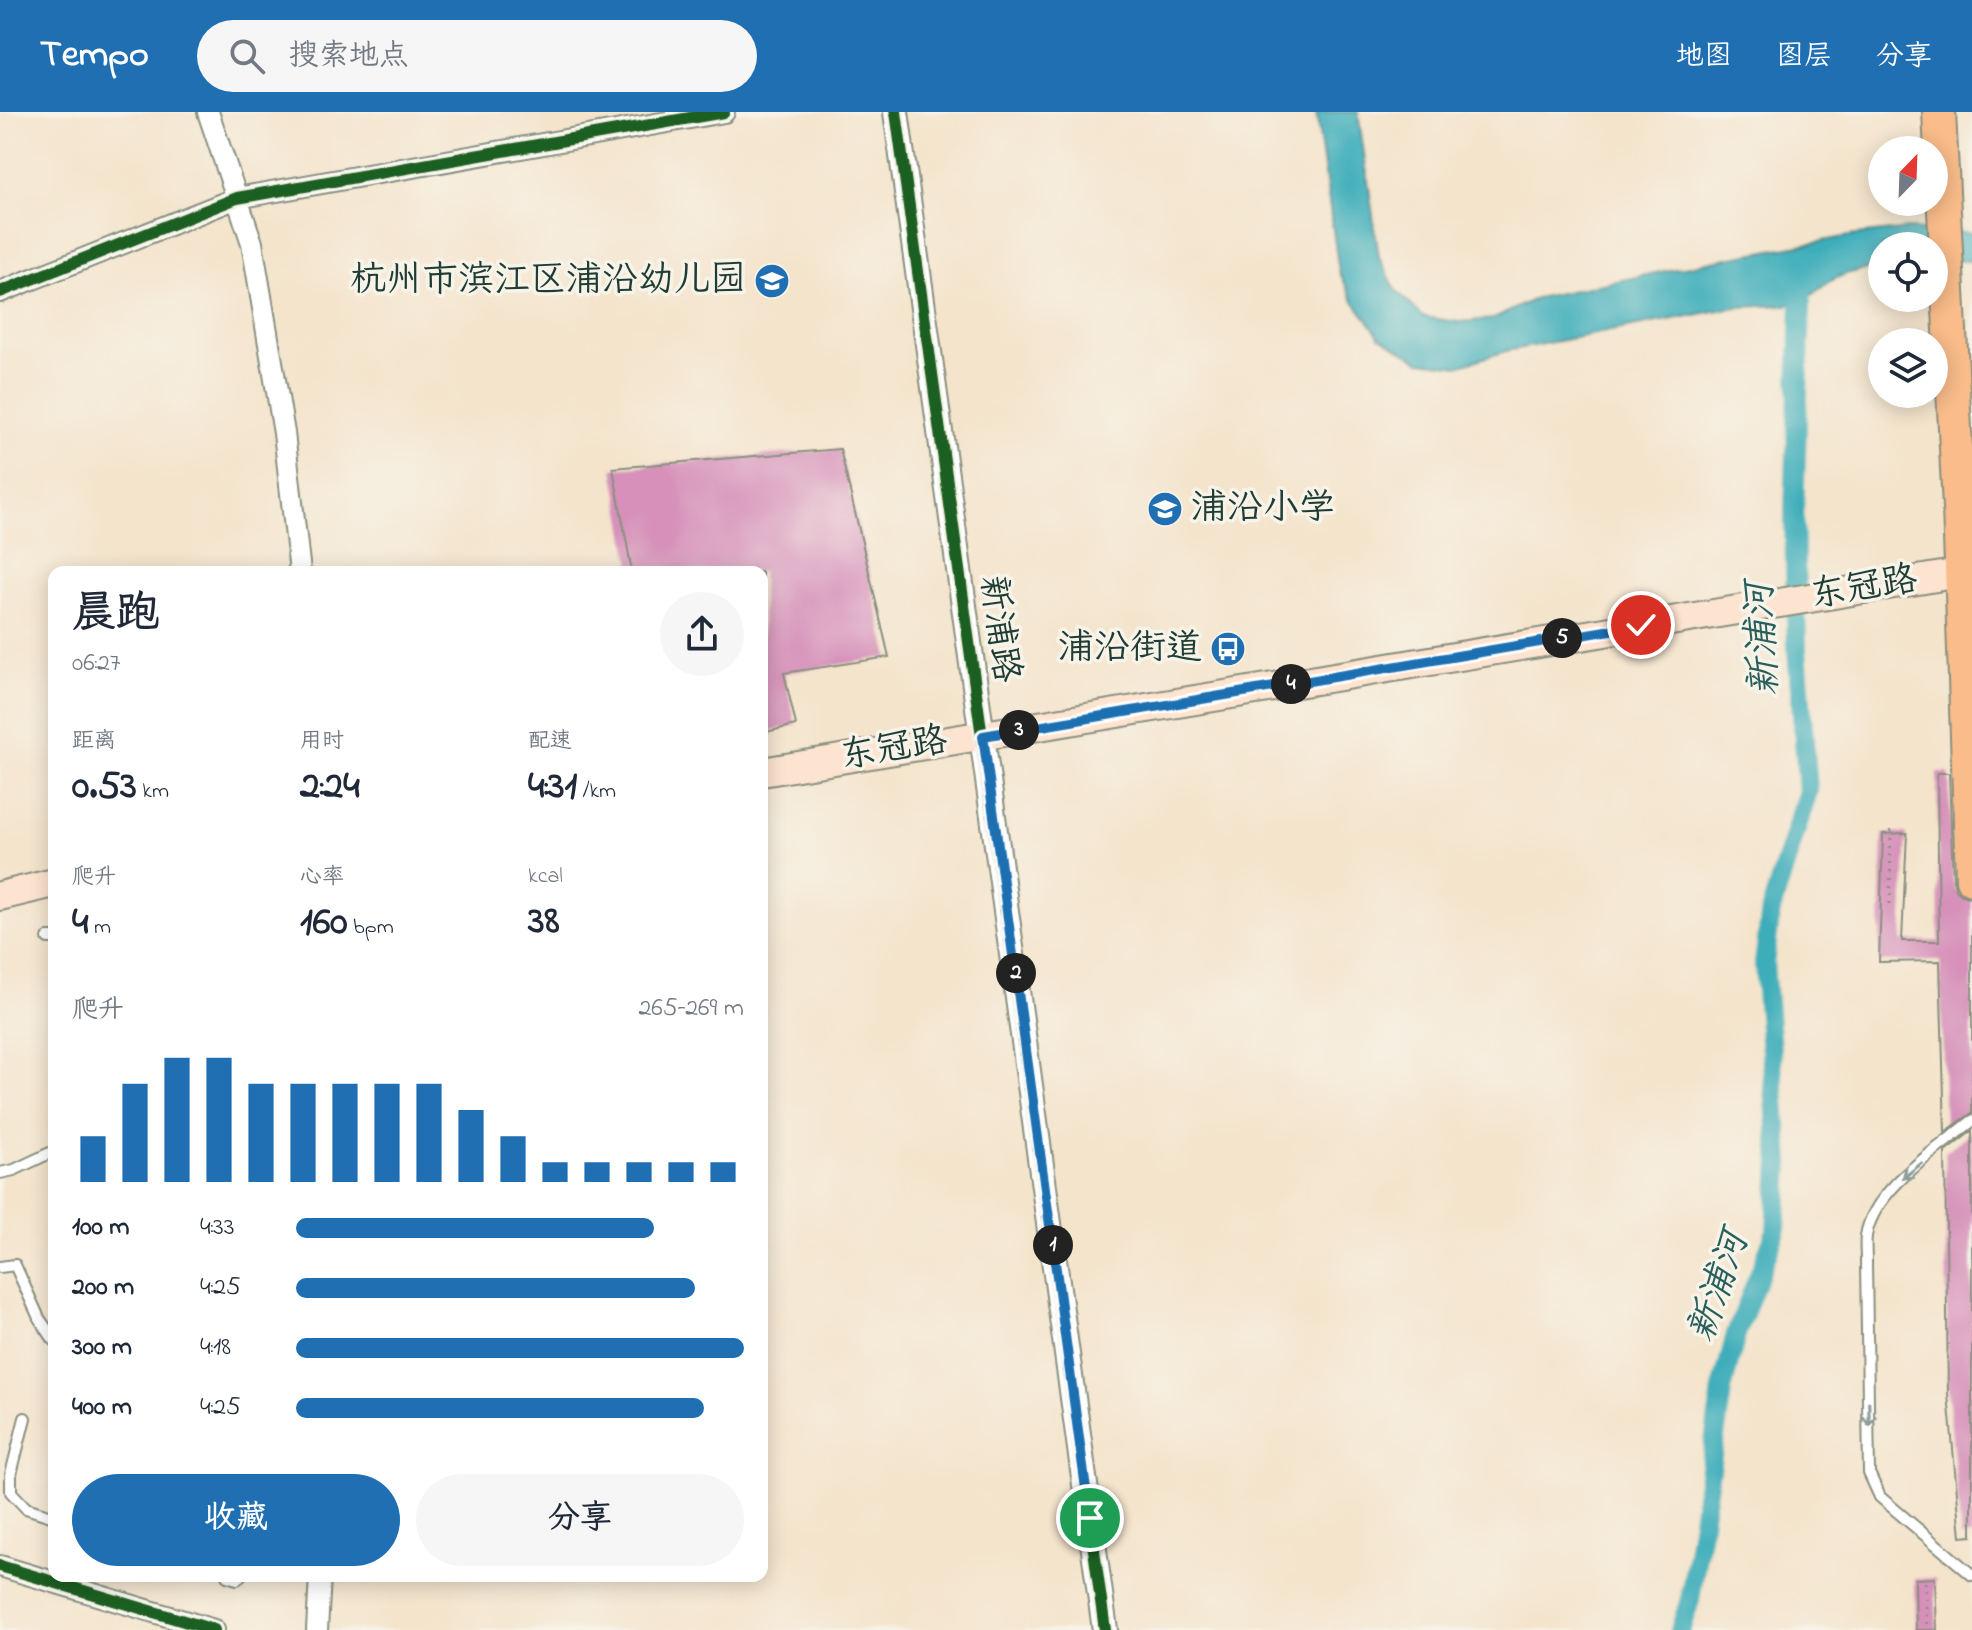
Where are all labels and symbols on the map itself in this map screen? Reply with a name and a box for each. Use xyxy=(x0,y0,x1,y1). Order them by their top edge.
north arrow xyxy=(1868,136,1948,216)
place label: 杭州市滨江区浦沿幼儿园 xyxy=(350,255,746,308)
school or university icon: 杭州市滨江区浦沿幼儿园 xyxy=(753,262,791,300)
place label: 浦沿小学 xyxy=(1191,483,1335,536)
school or university icon: 浦沿小学 xyxy=(1146,490,1184,528)
street label: 东冠路 xyxy=(1807,554,1921,624)
street label: 新浦路 xyxy=(964,572,1032,686)
water label: 新浦河 xyxy=(1733,575,1795,697)
pin xyxy=(1607,591,1675,659)
pin: 5 xyxy=(1542,618,1582,658)
place label: 浦沿街道 xyxy=(1058,623,1202,676)
bus stop icon: 浦沿街道 xyxy=(1209,630,1247,668)
pin: 4 xyxy=(1271,664,1311,704)
pin: 3 xyxy=(999,710,1039,750)
street label: 东冠路 xyxy=(837,715,951,785)
pin: 2 xyxy=(996,953,1036,993)
one-way arrow xyxy=(1902,1162,1923,1179)
water label: 新浦河 xyxy=(1675,1218,1767,1350)
pin: 1 xyxy=(1033,1225,1073,1265)
one-way arrow xyxy=(1861,1400,1877,1427)
pin xyxy=(1056,1484,1124,1552)

